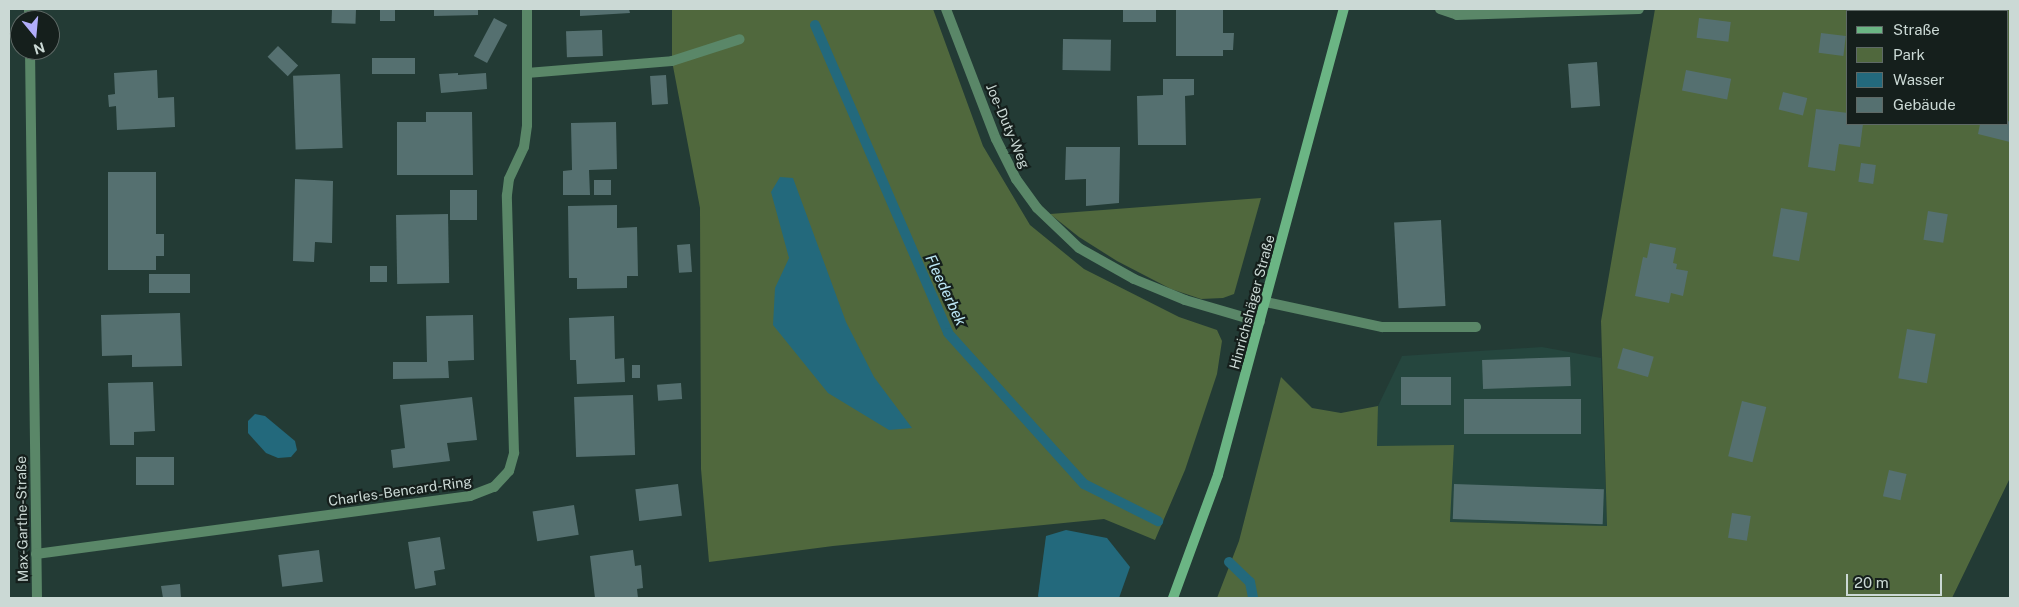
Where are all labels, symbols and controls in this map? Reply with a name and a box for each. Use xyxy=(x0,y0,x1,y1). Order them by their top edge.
north arrow xyxy=(10,10,60,60)
legend xyxy=(1846,10,2009,125)
text: Straße xyxy=(1893,21,1940,38)
text: N xyxy=(32,39,47,58)
text: Park xyxy=(1893,46,1925,63)
text: Wasser xyxy=(1893,71,1944,88)
street label: Joe-Duty-Weg xyxy=(983,81,1033,171)
text: Gebäude xyxy=(1893,96,1956,113)
street label: Hinrichshäger Straße xyxy=(1226,233,1278,371)
water label: Fleederbek xyxy=(922,252,970,328)
street label: Max-Garthe-Straße xyxy=(13,456,31,582)
street label: Charles-Bencard-Ring xyxy=(327,473,473,509)
scale bar xyxy=(1849,564,1945,596)
text: 20 m xyxy=(1854,574,1889,591)

